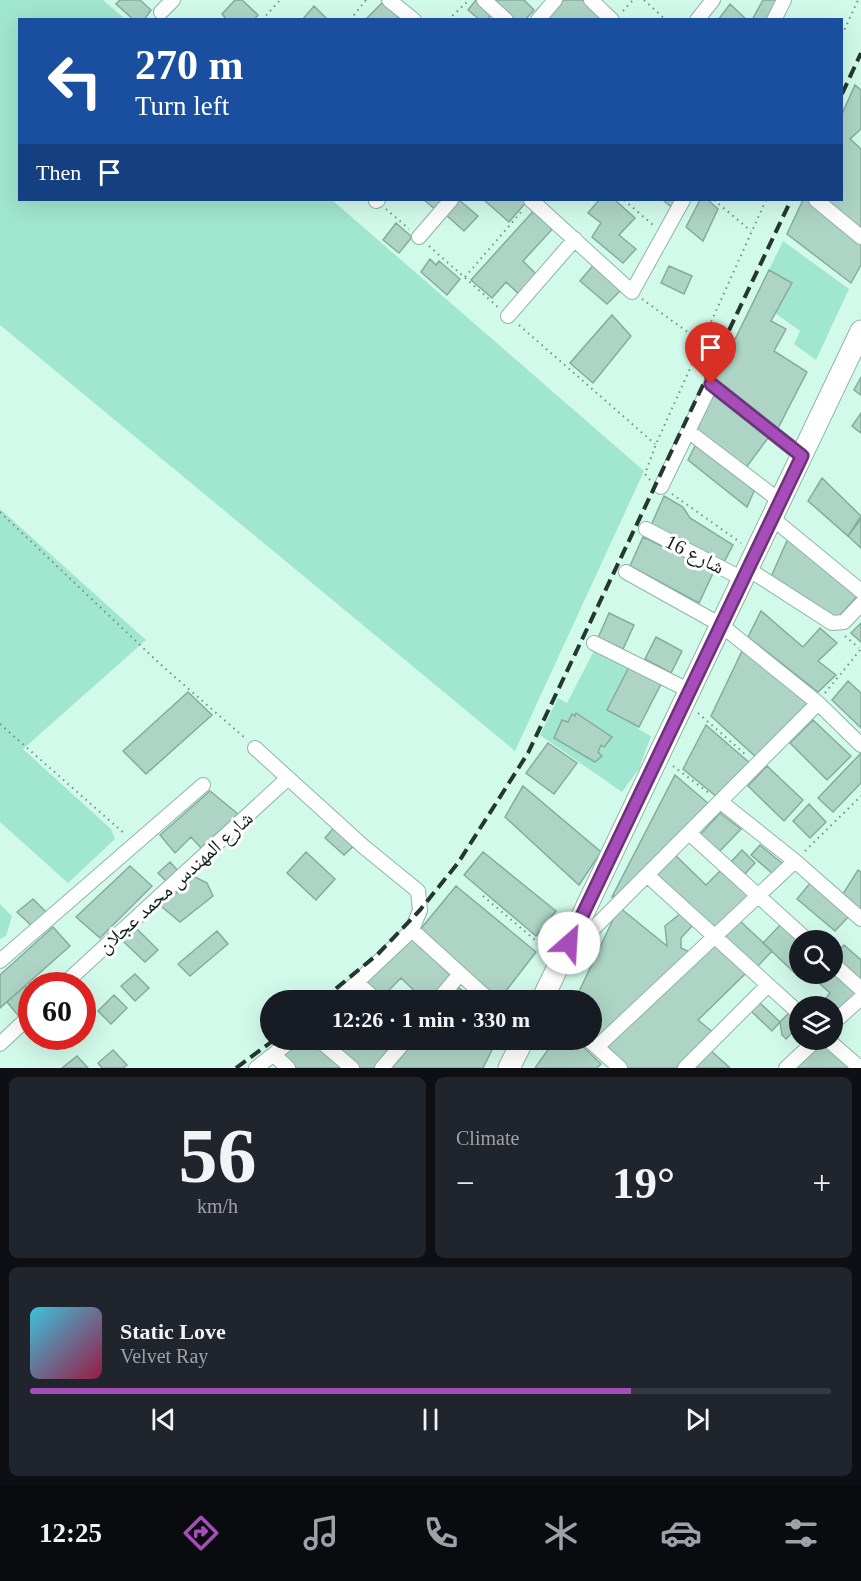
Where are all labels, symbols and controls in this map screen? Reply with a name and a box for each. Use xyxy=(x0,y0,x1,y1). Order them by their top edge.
icon: left xyxy=(36,42,114,120)
text: 270 m xyxy=(135,42,244,88)
text: Turn left xyxy=(135,91,229,121)
icon: arrive xyxy=(93,156,126,189)
text: Then xyxy=(36,160,81,185)
pin xyxy=(685,322,736,384)
icon: arrive xyxy=(694,331,727,364)
street label: شارع 16 xyxy=(661,530,728,580)
street label: شارع المهندس محمد عجلان xyxy=(93,807,258,959)
position arrow xyxy=(537,911,601,975)
map controls xyxy=(789,930,843,1050)
button: search xyxy=(789,930,843,984)
speed limit sign: 60 xyxy=(18,972,96,1050)
button: layers xyxy=(789,996,843,1050)
text: 12:26 · 1 min · 330 m xyxy=(332,1007,530,1032)
text: 56 xyxy=(179,1112,257,1199)
text: Climate xyxy=(456,1127,519,1149)
text: 19° xyxy=(612,1158,675,1208)
text: − xyxy=(456,1165,475,1201)
text: + xyxy=(812,1165,831,1201)
text: km/h xyxy=(197,1195,238,1217)
text: Static Love xyxy=(120,1319,226,1344)
text: Velvet Ray xyxy=(120,1345,208,1367)
icon: previous xyxy=(147,1403,180,1436)
icon: pause xyxy=(414,1403,447,1436)
icon: next xyxy=(681,1403,714,1436)
icon: directions xyxy=(180,1512,222,1554)
icon: music xyxy=(300,1512,342,1554)
icon: phone xyxy=(420,1512,462,1554)
icon: climate xyxy=(540,1512,582,1554)
icon: car xyxy=(660,1512,702,1554)
icon: filters xyxy=(780,1512,822,1554)
text: 12:25 xyxy=(39,1518,102,1548)

